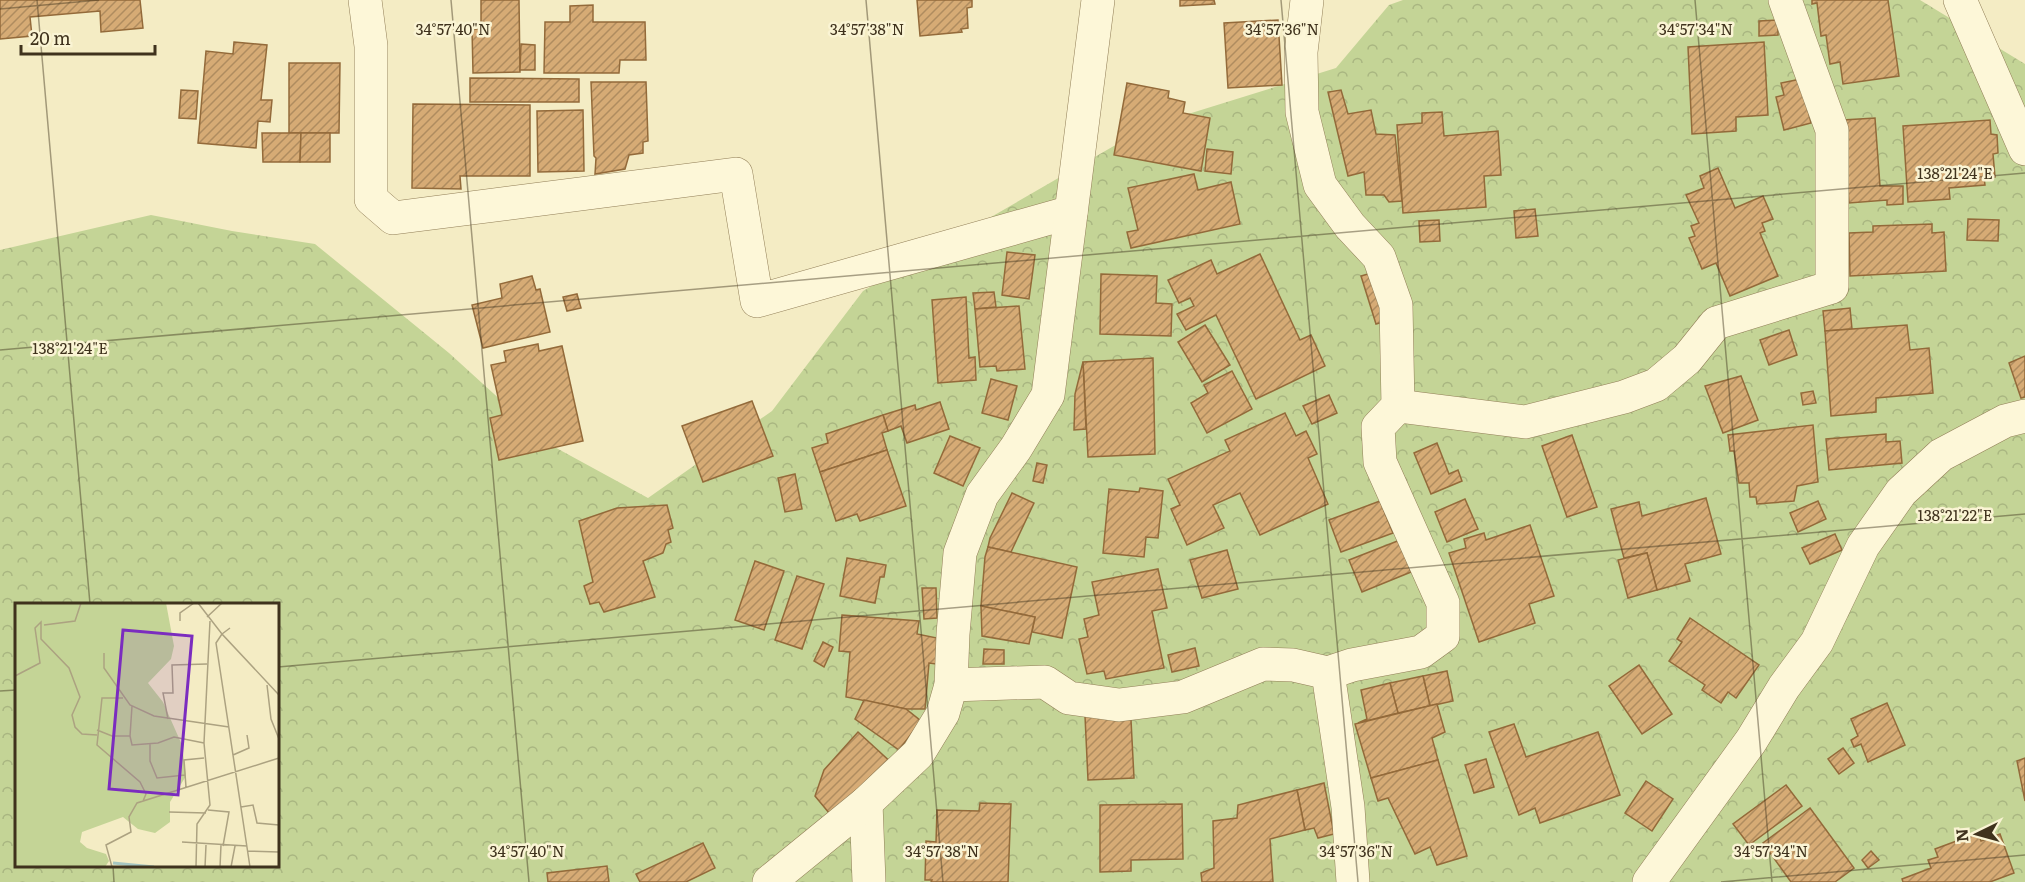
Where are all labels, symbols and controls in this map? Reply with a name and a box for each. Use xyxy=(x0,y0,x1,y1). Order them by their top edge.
text: 34°57'40"N xyxy=(416,17,490,40)
text: 34°57'38"N xyxy=(830,17,904,40)
text: 34°57'36"N xyxy=(1245,17,1319,40)
text: 34°57'34"N xyxy=(1659,17,1733,40)
scale bar xyxy=(21,18,154,56)
text: 20 m xyxy=(30,24,71,51)
text: 138°21'24"E xyxy=(1917,161,1993,184)
text: 138°21'24"E xyxy=(32,336,108,359)
text: 138°21'22"E xyxy=(1918,503,1992,526)
inset map xyxy=(15,603,279,867)
north arrow xyxy=(1947,804,2007,864)
text: N xyxy=(1949,828,1974,843)
text: 34°57'40"N xyxy=(490,839,564,862)
text: 34°57'38"N xyxy=(905,839,979,862)
text: 34°57'36"N xyxy=(1319,839,1393,862)
text: 34°57'34"N xyxy=(1734,839,1808,862)

